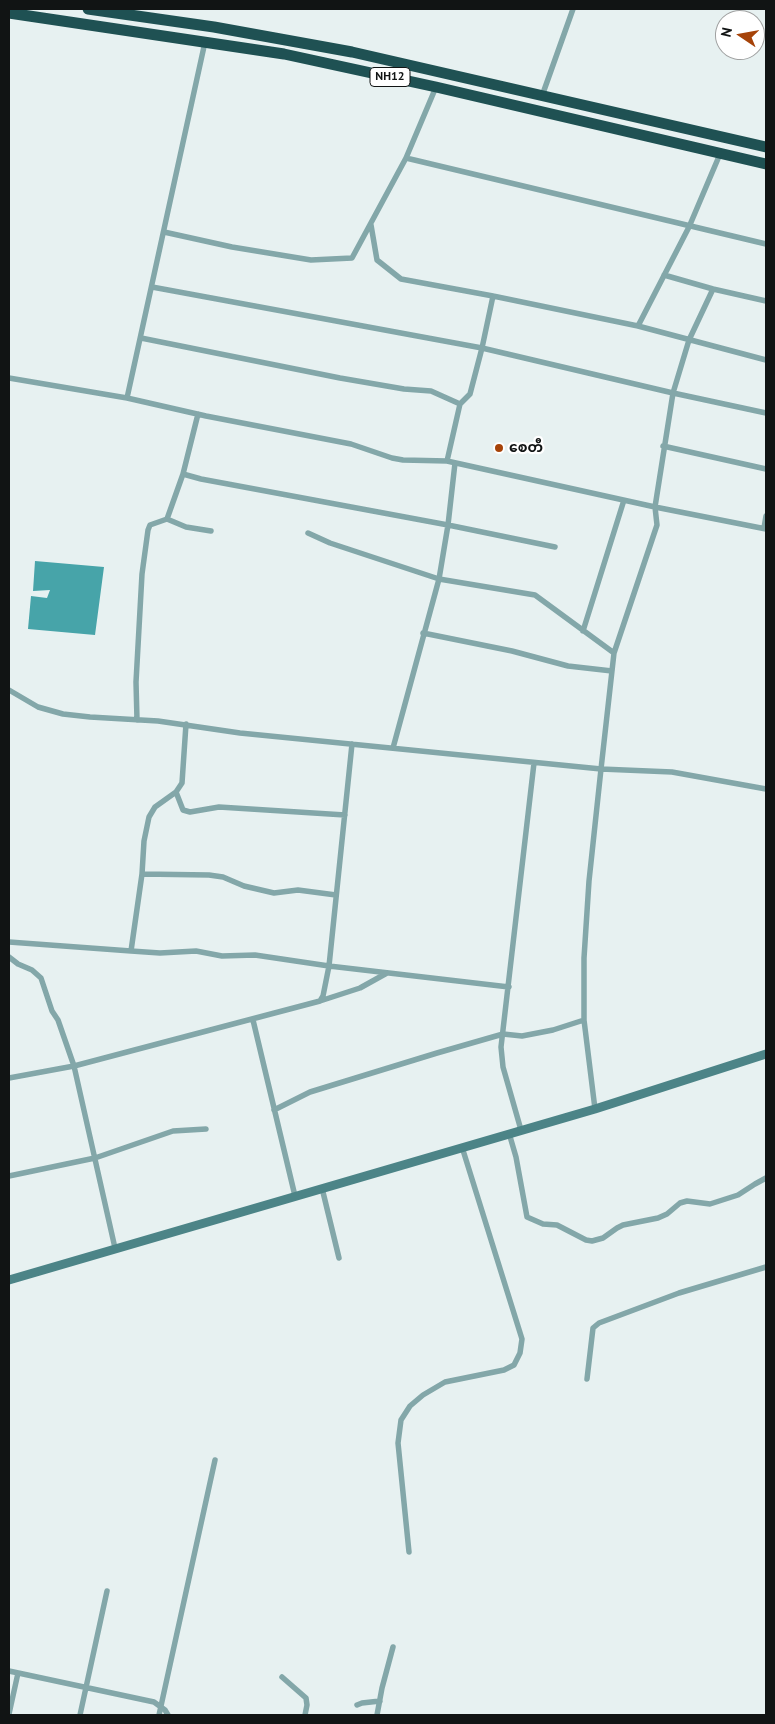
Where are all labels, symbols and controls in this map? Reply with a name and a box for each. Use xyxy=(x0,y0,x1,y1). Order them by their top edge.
north arrow xyxy=(715,10,765,60)
text: N xyxy=(717,26,736,38)
road number: NH12 xyxy=(370,68,410,86)
place label: စေတီ xyxy=(509,440,543,456)
marker: စေတီ xyxy=(493,442,505,454)

